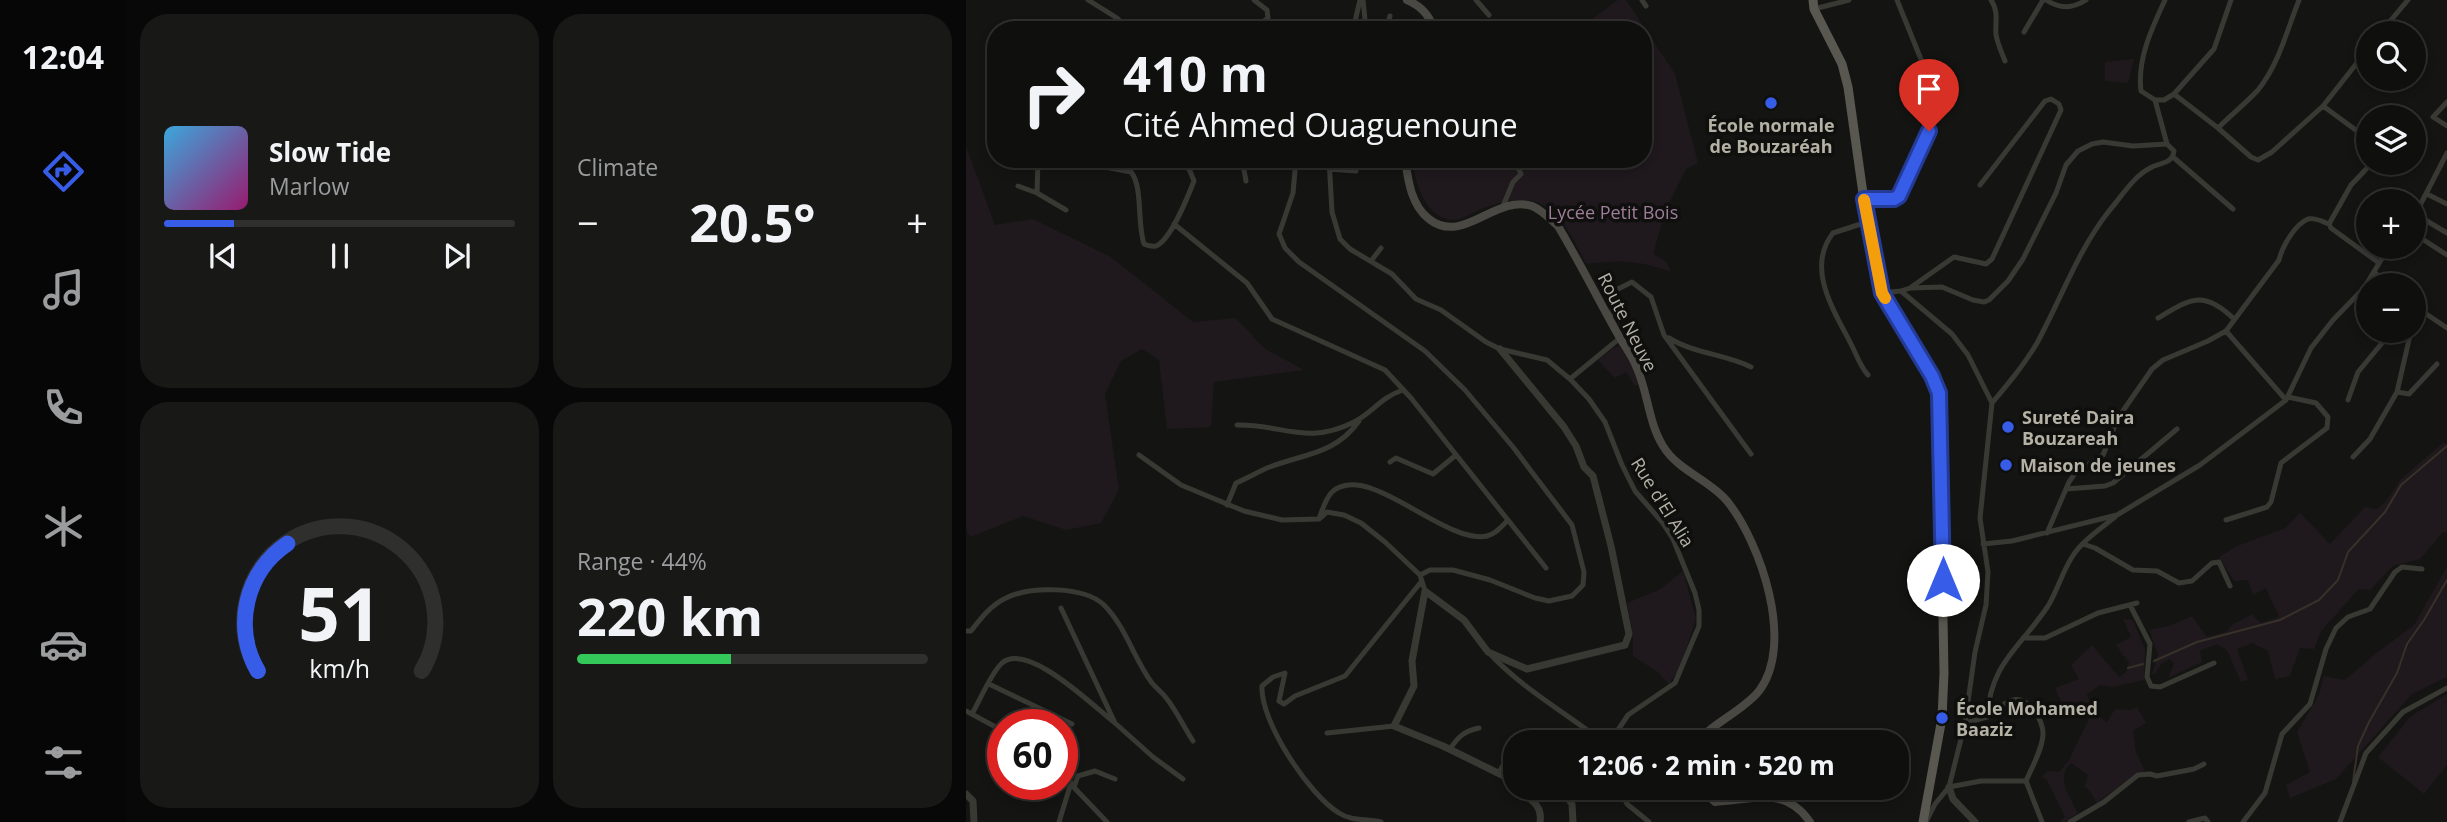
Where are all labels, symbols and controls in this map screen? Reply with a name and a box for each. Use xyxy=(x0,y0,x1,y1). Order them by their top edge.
map controls xyxy=(2356,21,2426,343)
button: search xyxy=(2356,21,2426,91)
text: 12:04 xyxy=(22,35,104,78)
text: 410 m xyxy=(1123,40,1268,106)
icon: right xyxy=(1008,49,1099,140)
pin xyxy=(1899,59,1959,131)
icon: arrive xyxy=(1910,70,1948,108)
marker: École normale de Bouzaréah xyxy=(1763,95,1779,111)
text: Cité Ahmed Ouaguenoune xyxy=(1123,103,1518,146)
button: layers xyxy=(2356,105,2426,175)
place label: École normale de Bouzaréah xyxy=(1707,113,1835,158)
text: Slow Tide xyxy=(269,134,391,170)
icon: directions xyxy=(39,147,88,196)
text: Climate xyxy=(577,151,658,183)
text: Marlow xyxy=(269,170,349,202)
text: 20.5° xyxy=(689,186,816,257)
button: + xyxy=(2356,189,2426,259)
text: − xyxy=(577,196,599,248)
text: + xyxy=(906,196,928,248)
park label: Lycée Petit Bois xyxy=(1548,200,1678,224)
icon: previous xyxy=(204,237,242,275)
icon: pause xyxy=(321,237,359,275)
icon: next xyxy=(438,237,476,275)
icon: music xyxy=(39,265,88,314)
street label: Route Neuve xyxy=(1593,268,1663,376)
button: − xyxy=(2356,273,2426,343)
icon: phone xyxy=(39,383,88,432)
place label: Sureté Daira Bouzareah xyxy=(2022,405,2134,450)
marker: Sureté Daira Bouzareah xyxy=(2000,419,2016,435)
street label: Rue d'El Alia xyxy=(1626,453,1700,551)
place label: Maison de jeunes xyxy=(2020,453,2176,477)
marker: Maison de jeunes xyxy=(1998,457,2014,473)
icon: climate xyxy=(39,502,88,551)
position arrow xyxy=(1906,543,1980,617)
text: Range · 44% xyxy=(577,545,707,577)
text: 51 xyxy=(298,563,381,662)
text: 220 km xyxy=(577,580,763,651)
icon: car xyxy=(39,620,88,669)
text: km/h xyxy=(309,651,370,685)
place label: École Mohamed Baaziz xyxy=(1956,696,2098,741)
speed limit sign: 60 xyxy=(987,709,1078,800)
marker: École Mohamed Baaziz xyxy=(1934,710,1950,726)
icon: filters xyxy=(39,738,88,787)
text: 12:06 · 2 min · 520 m xyxy=(1577,747,1835,783)

